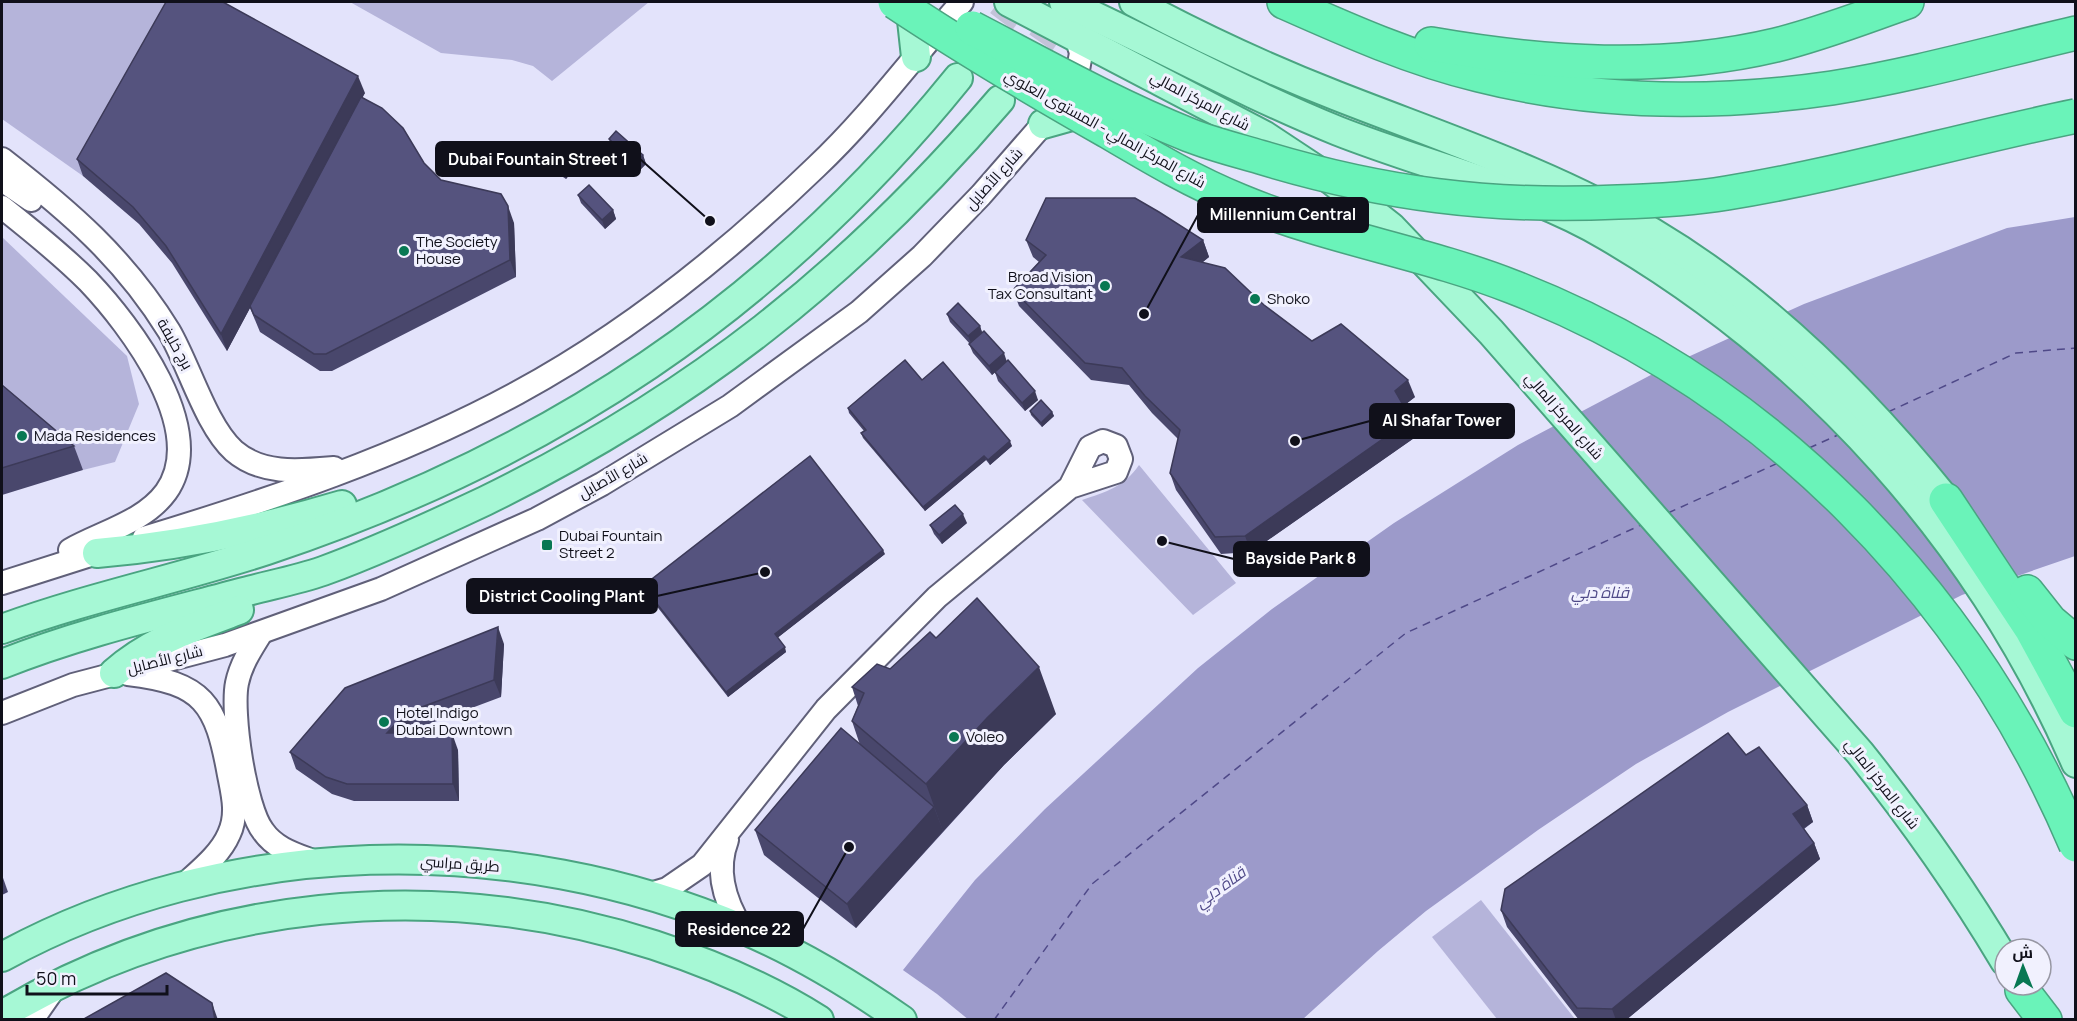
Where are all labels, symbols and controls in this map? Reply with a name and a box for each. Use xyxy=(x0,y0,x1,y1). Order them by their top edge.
street label: شارع المركز المالي - المستوى العلوي xyxy=(1000,64,1210,195)
street label: شارع المركز المالي xyxy=(1146,66,1254,137)
callout: Dubai Fountain Street 1 xyxy=(436,142,640,176)
street label: شارع الأصايل xyxy=(960,143,1028,215)
text: Dubai Fountain Street 1 xyxy=(448,148,628,170)
callout: Millennium Central xyxy=(1198,198,1368,232)
text: Millennium Central xyxy=(1210,203,1356,225)
place label: The Society House xyxy=(416,231,498,269)
marker: The Society House xyxy=(397,244,411,258)
place label: Broad Vision Tax Consultant xyxy=(988,266,1093,304)
marker: Broad Vision Tax Consultant xyxy=(1098,279,1112,293)
place label: Shoko xyxy=(1267,288,1310,309)
marker: Shoko xyxy=(1248,292,1262,306)
street label: برج خليفة xyxy=(152,314,198,374)
street label: شارع المركز المالي xyxy=(1519,367,1608,465)
callout: Al Shafar Tower xyxy=(1370,404,1514,438)
text: Al Shafar Tower xyxy=(1382,409,1502,431)
place label: Mada Residences xyxy=(34,425,156,446)
marker: Mada Residences xyxy=(15,429,29,443)
street label: شارع الأصايل xyxy=(574,447,652,505)
place label: Dubai Fountain Street 2 xyxy=(559,525,663,563)
marker: Dubai Fountain Street 2 xyxy=(540,538,554,552)
callout: Bayside Park 8 xyxy=(1234,542,1369,576)
text: Bayside Park 8 xyxy=(1246,547,1356,569)
callout: District Cooling Plant xyxy=(467,579,657,613)
water label: قناة دبي xyxy=(1571,581,1630,605)
text: District Cooling Plant xyxy=(479,585,645,607)
street label: شارع الأصايل xyxy=(125,640,205,680)
place label: Hotel Indigo Dubai Downtown xyxy=(396,702,513,740)
marker: Hotel Indigo Dubai Downtown xyxy=(377,715,391,729)
place label: Voleo xyxy=(966,726,1004,747)
marker: Voleo xyxy=(947,730,961,744)
street label: شارع المركز المالي xyxy=(1839,734,1924,835)
street label: طريق مراسي xyxy=(419,850,500,879)
water label: قناة دبي xyxy=(1190,860,1252,915)
callout: Residence 22 xyxy=(676,912,803,946)
text: Residence 22 xyxy=(687,918,791,940)
north arrow xyxy=(1993,937,2053,997)
text: ش xyxy=(2012,941,2033,963)
scale bar xyxy=(27,958,166,996)
text: 50 m xyxy=(36,966,76,990)

